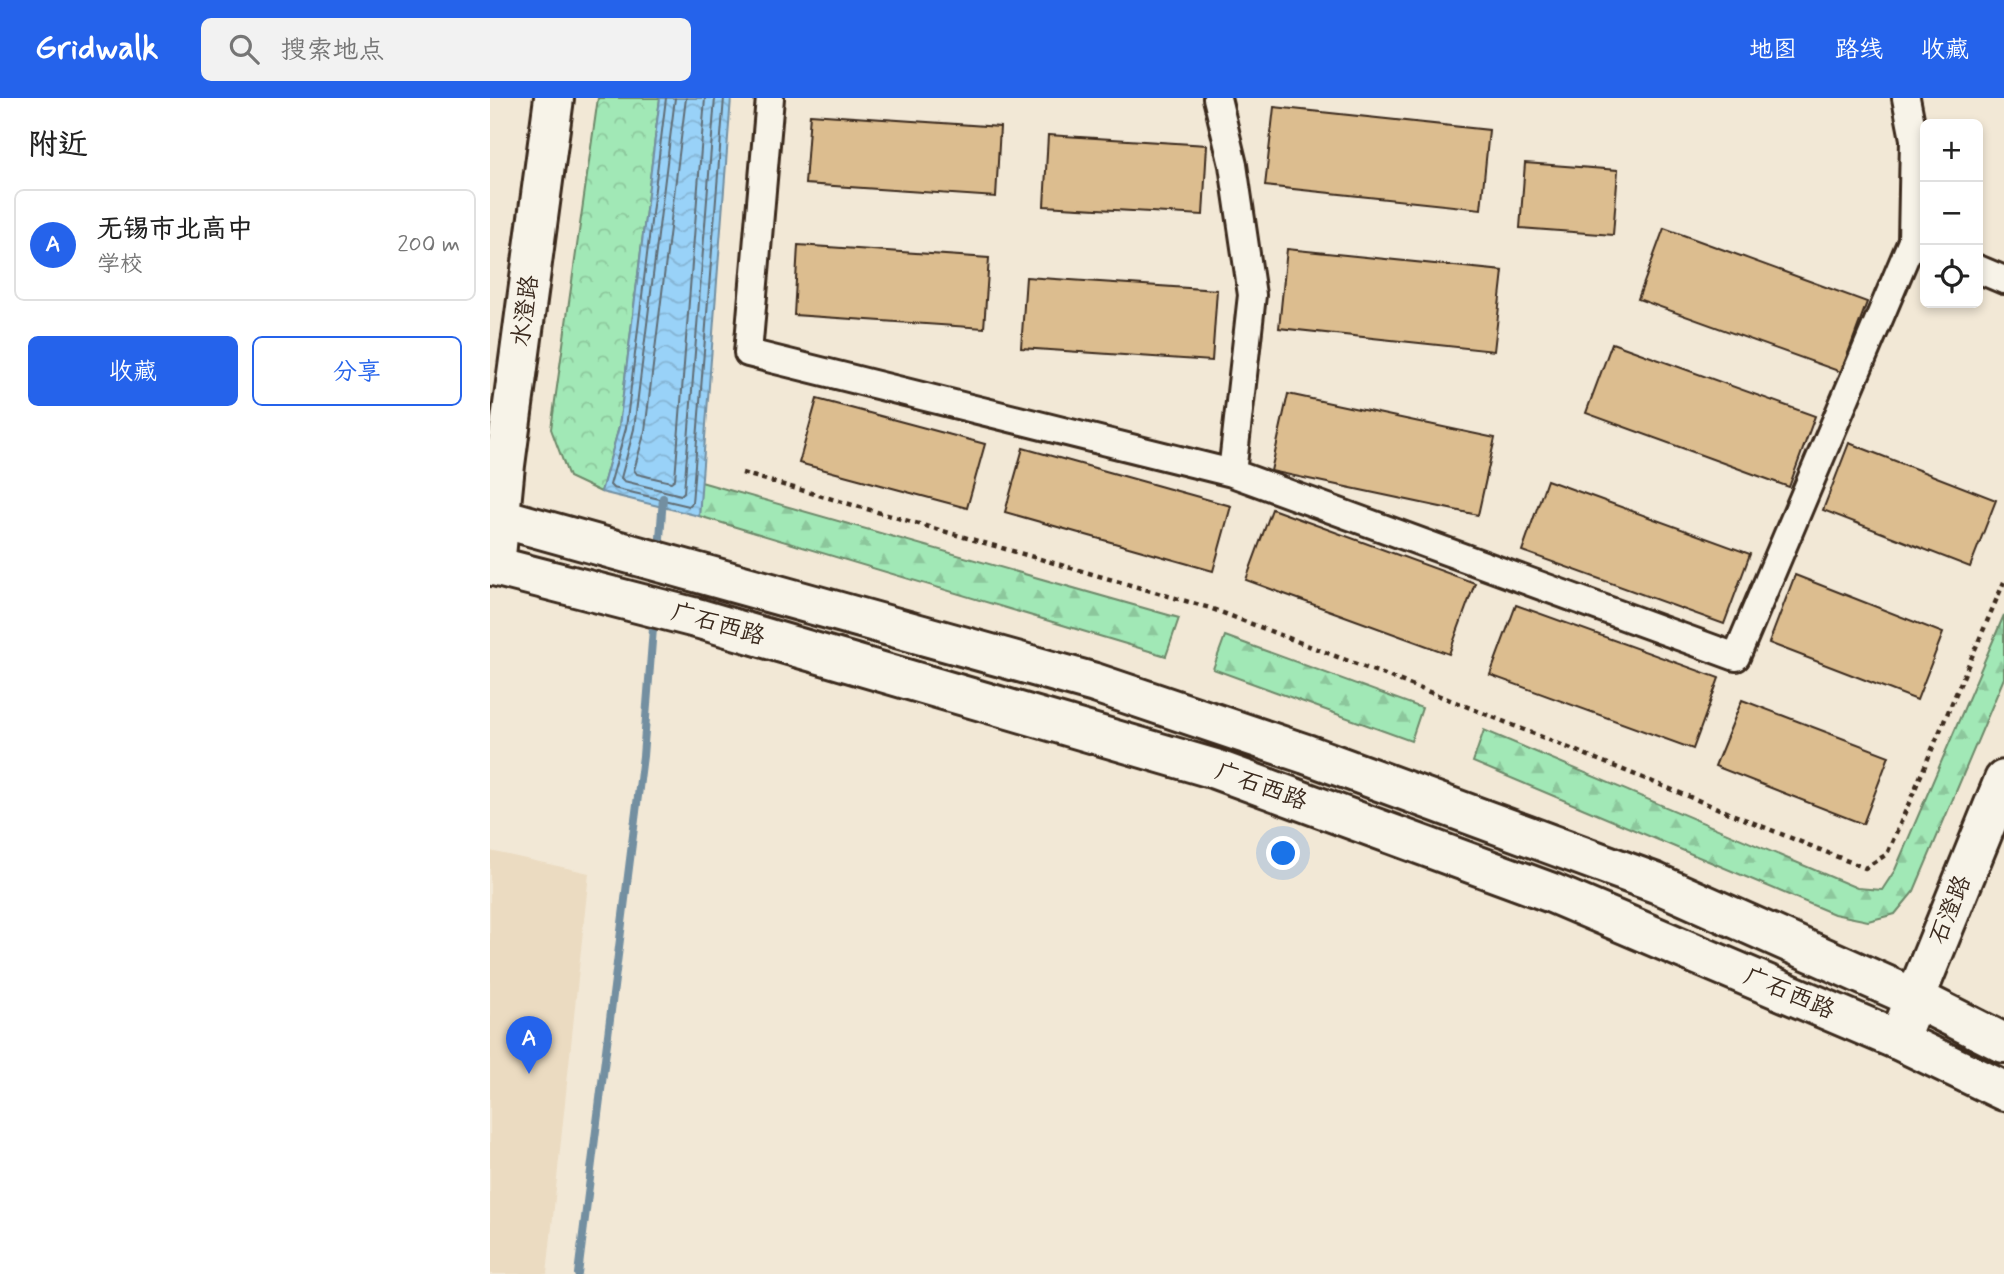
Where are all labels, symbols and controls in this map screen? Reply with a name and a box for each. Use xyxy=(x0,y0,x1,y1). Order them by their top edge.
search box xyxy=(201,18,691,81)
text: Gridwalk xyxy=(35,27,159,71)
icon: search xyxy=(225,30,263,68)
text: 搜索地点 xyxy=(281,34,385,68)
text: 地图 xyxy=(1749,35,1797,66)
text: 路线 xyxy=(1835,35,1883,66)
text: 收藏 xyxy=(1921,35,1969,66)
map controls xyxy=(1920,119,1983,308)
button: + xyxy=(1920,119,1983,182)
text: 附近 xyxy=(28,126,88,165)
button: − xyxy=(1920,182,1983,245)
text: 无锡市北高中 xyxy=(97,213,253,247)
text: A xyxy=(45,230,61,260)
text: 200 m xyxy=(397,230,460,260)
button: locate xyxy=(1920,245,1983,308)
text: 学校 xyxy=(97,250,143,280)
street label: 水澄路 xyxy=(506,273,546,349)
button: 收藏 xyxy=(28,336,238,406)
button: 分享 xyxy=(252,336,462,406)
street label: 广石西路 xyxy=(668,597,768,653)
street label: 广石西路 xyxy=(1211,756,1311,818)
your location xyxy=(1266,836,1300,870)
street label: 石澄路 xyxy=(1923,871,1979,949)
street label: 广石西路 xyxy=(1739,961,1839,1027)
pin: A xyxy=(506,1016,552,1074)

